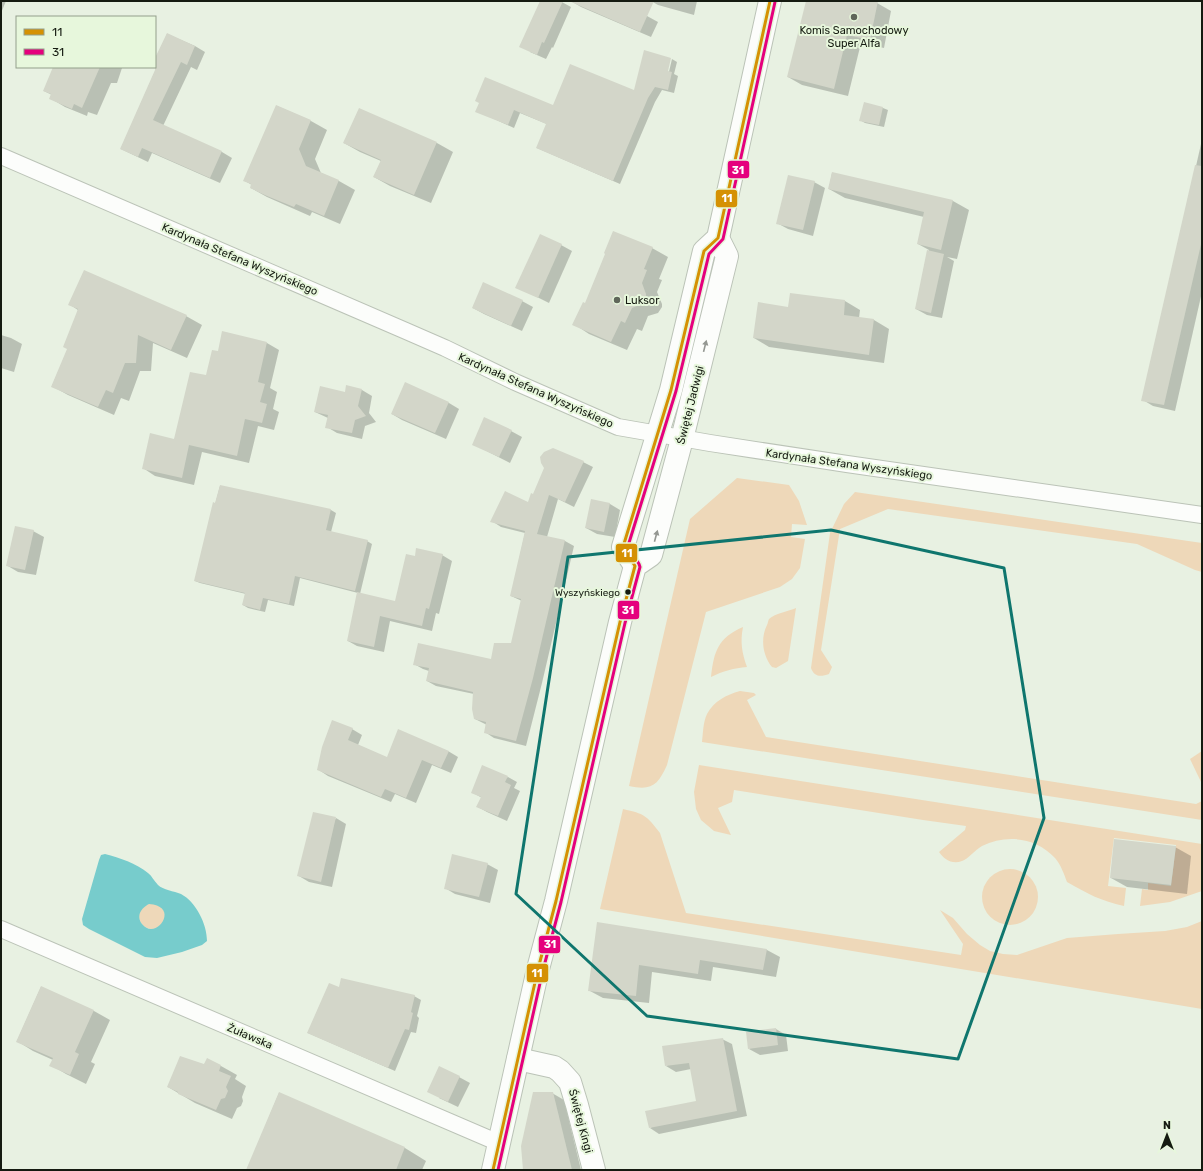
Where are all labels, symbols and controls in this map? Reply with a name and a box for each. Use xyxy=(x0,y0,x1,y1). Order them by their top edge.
marker: Komis Samochodowy Super Alfa xyxy=(849,12,859,22)
legend xyxy=(16,16,156,68)
place label: Komis Samochodowy Super Alfa xyxy=(799,24,909,50)
text: 11 xyxy=(52,25,62,39)
text: 31 xyxy=(52,45,64,59)
line badge: 31 xyxy=(727,160,750,179)
text: 31 xyxy=(732,164,744,177)
line badge: 11 xyxy=(715,189,738,208)
text: 11 xyxy=(722,192,732,205)
street label: Kardynała Stefana Wyszyńskiego xyxy=(160,221,320,298)
place label: Luksor xyxy=(625,294,660,307)
marker: Luksor xyxy=(612,295,622,305)
one-way arrow xyxy=(702,340,708,353)
street label: Kardynała Stefana Wyszyńskiego xyxy=(456,350,615,431)
street label: Świętej Jadwigi xyxy=(674,364,707,446)
street label: Kardynała Stefana Wyszyńskiego xyxy=(765,446,933,483)
one-way arrow xyxy=(653,530,659,542)
line badge: 11 xyxy=(615,543,638,563)
text: 11 xyxy=(622,547,632,560)
place label: Wyszyńskiego xyxy=(555,587,620,599)
marker: Wyszyńskiego xyxy=(623,587,633,597)
line badge: 31 xyxy=(617,600,640,620)
text: 31 xyxy=(622,604,634,617)
line badge: 31 xyxy=(538,935,561,954)
text: 31 xyxy=(544,938,556,951)
line badge: 11 xyxy=(526,963,549,983)
text: 11 xyxy=(532,967,542,980)
street label: Żuławska xyxy=(225,1020,275,1052)
street label: Świętej Kingi xyxy=(566,1088,595,1154)
north arrow xyxy=(1147,1115,1187,1155)
text: N xyxy=(1163,1119,1171,1132)

